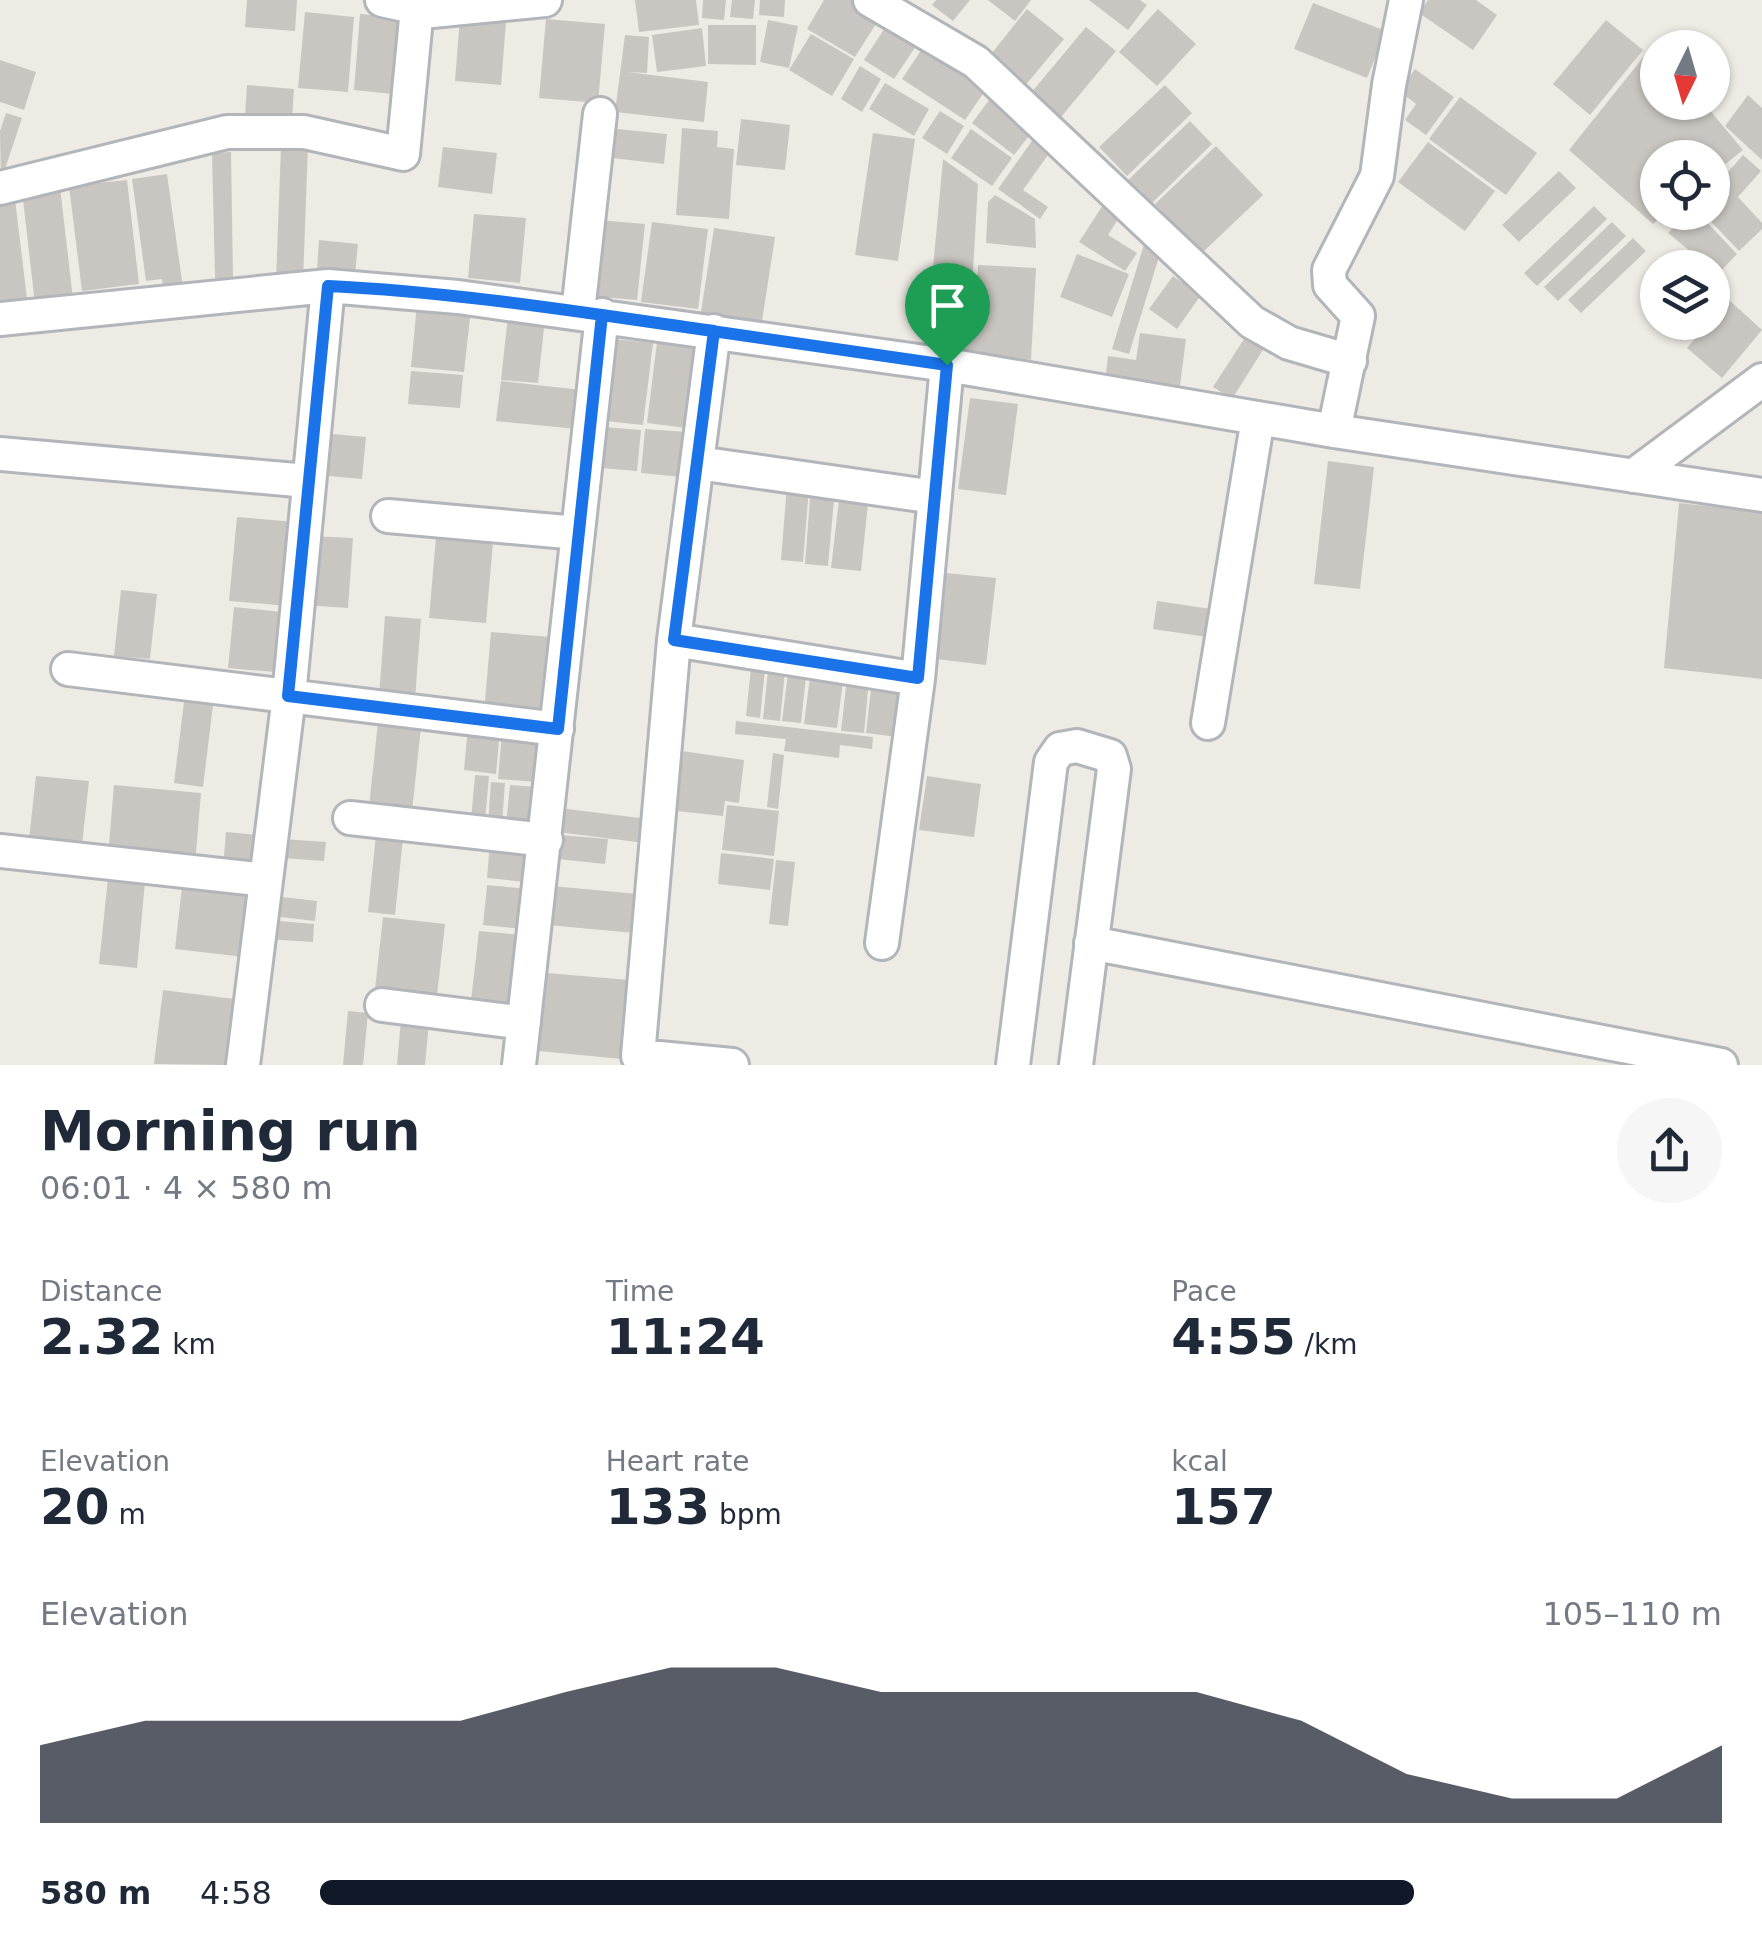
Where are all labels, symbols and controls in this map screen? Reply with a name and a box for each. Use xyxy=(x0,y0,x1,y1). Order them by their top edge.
north arrow xyxy=(1640,30,1730,120)
map controls xyxy=(1640,30,1730,340)
button: locate xyxy=(1640,140,1730,230)
button: layers xyxy=(1640,250,1730,340)
pin xyxy=(905,263,990,366)
icon: arrive xyxy=(920,278,975,333)
button: share xyxy=(1617,1098,1722,1203)
text: Morning run xyxy=(40,1099,421,1163)
text: 06:01 · 4 × 580 m xyxy=(40,1169,333,1207)
text: Distance xyxy=(40,1275,162,1308)
text: Time xyxy=(606,1275,674,1308)
text: Pace xyxy=(1171,1275,1237,1308)
text: 2.32 xyxy=(40,1308,163,1366)
text: 11:24 xyxy=(606,1308,765,1366)
text: 4:55 xyxy=(1171,1308,1296,1366)
text: km xyxy=(163,1328,216,1361)
text: /km xyxy=(1296,1328,1358,1361)
text: Elevation xyxy=(40,1445,170,1478)
text: Heart rate xyxy=(606,1445,749,1478)
text: kcal xyxy=(1171,1445,1228,1478)
text: 20 xyxy=(40,1478,110,1536)
text: 133 xyxy=(606,1478,710,1536)
text: 157 xyxy=(1171,1478,1276,1536)
text: m xyxy=(110,1498,146,1531)
text: bpm xyxy=(710,1498,782,1531)
text: Elevation xyxy=(40,1595,189,1633)
text: 105–110 m xyxy=(1543,1595,1722,1633)
text: 580 m xyxy=(40,1874,151,1912)
text: 4:58 xyxy=(200,1874,272,1912)

